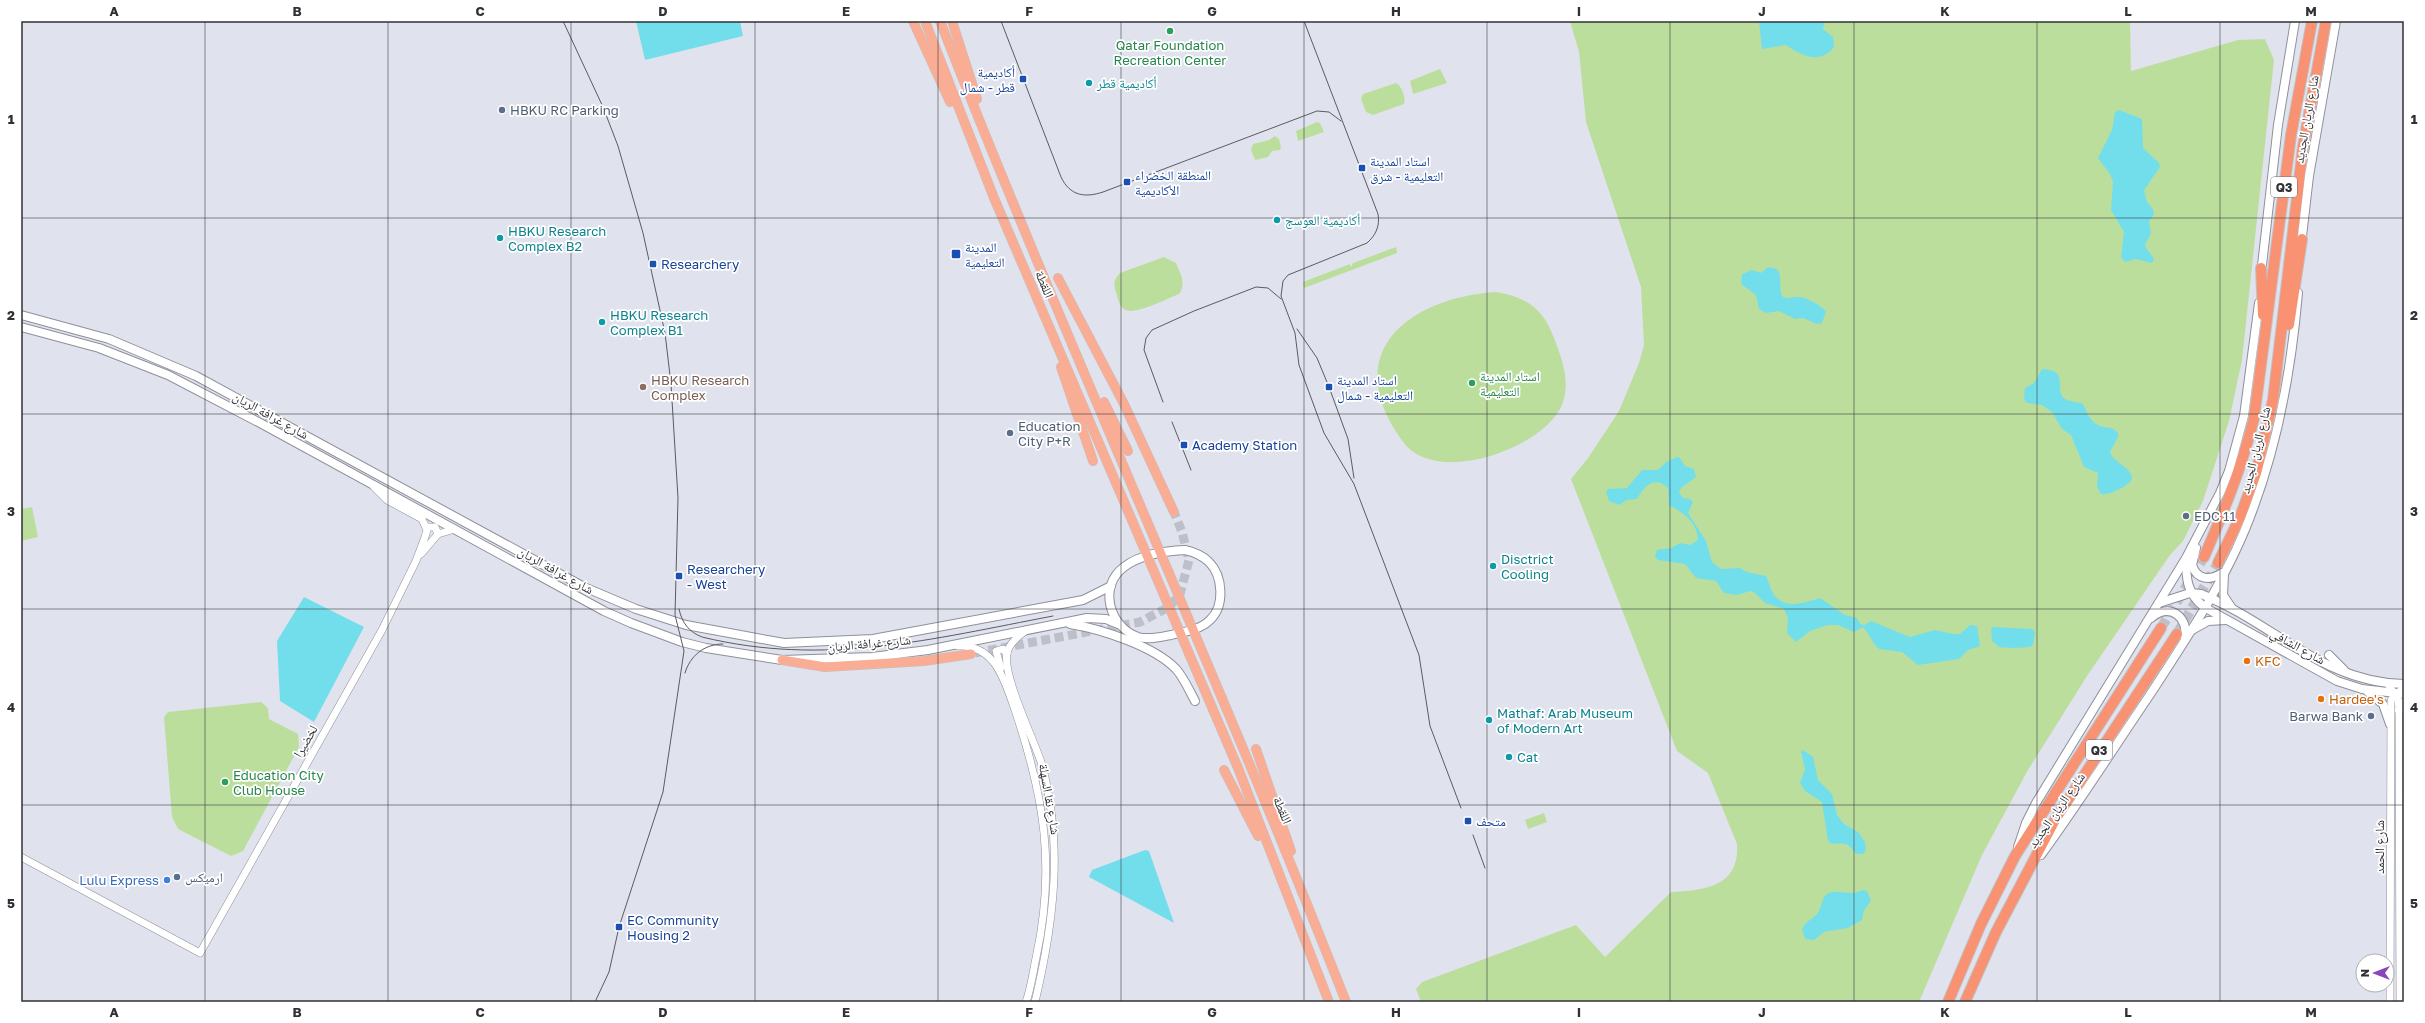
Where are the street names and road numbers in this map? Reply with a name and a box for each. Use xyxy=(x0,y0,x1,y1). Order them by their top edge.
street label: شارع الريان الجديد xyxy=(2290,74,2324,165)
road number: Q3 xyxy=(2271,177,2297,197)
street label: اللقطة xyxy=(1032,268,1058,300)
street label: شارع غرافة الريان xyxy=(229,388,312,444)
street label: شارع الريان الجديد xyxy=(2236,405,2275,496)
street label: شارع غرافة الريان xyxy=(514,543,597,599)
street label: شارع الشافي xyxy=(2266,624,2328,670)
street label: شارع غرافة الريان xyxy=(826,631,912,657)
street label: لخضيرا xyxy=(289,722,321,760)
road number: Q3 xyxy=(2086,740,2112,760)
street label: شارع نقا السهلة xyxy=(1034,762,1064,836)
street label: شارع الريان الجديد xyxy=(2024,769,2090,852)
street label: اللقطة xyxy=(1270,794,1296,826)
street label: شارع الحمد xyxy=(2371,820,2389,874)

